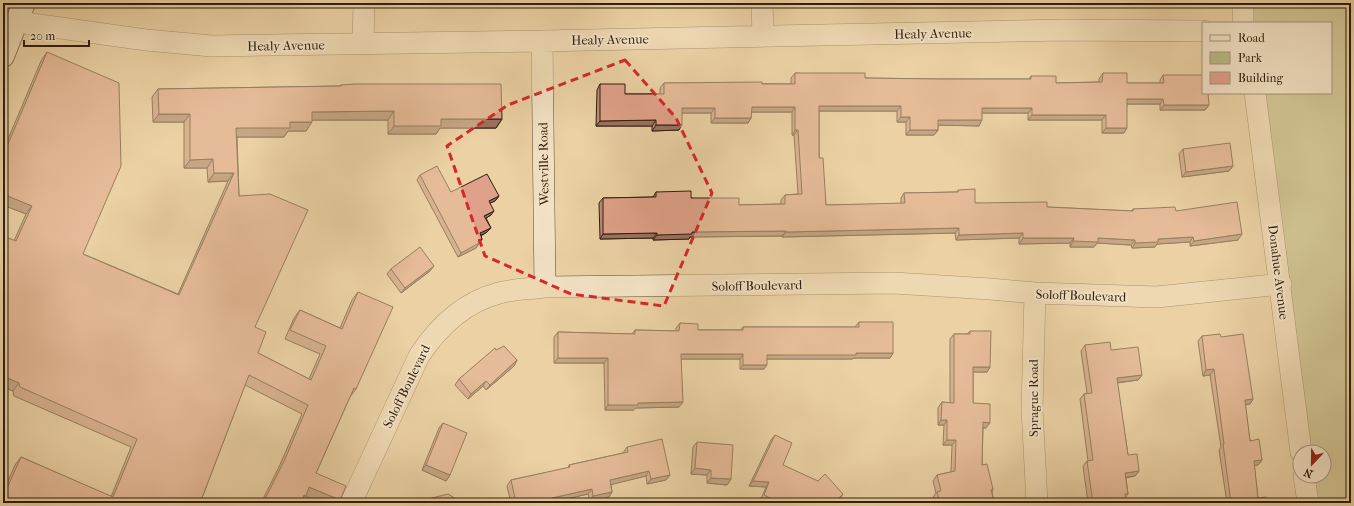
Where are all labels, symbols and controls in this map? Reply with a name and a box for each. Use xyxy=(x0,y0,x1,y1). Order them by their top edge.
scale bar xyxy=(24,22,89,48)
legend xyxy=(1202,22,1332,94)
street label: Healy Avenue xyxy=(894,25,972,42)
text: 20 m xyxy=(30,29,55,43)
street label: Healy Avenue xyxy=(571,31,649,48)
text: Road xyxy=(1238,31,1265,45)
street label: Healy Avenue xyxy=(247,37,325,54)
text: Park xyxy=(1238,51,1263,65)
text: Building xyxy=(1238,71,1283,85)
street label: Westville Road xyxy=(535,121,552,207)
street label: Donahue Avenue xyxy=(1265,224,1292,321)
street label: Soloff Boulevard xyxy=(712,277,803,294)
street label: Soloff Boulevard xyxy=(1035,286,1127,305)
street label: Soloff Boulevard xyxy=(380,341,433,430)
street label: Sprague Road xyxy=(1026,358,1041,437)
north arrow xyxy=(1292,444,1332,484)
text: N xyxy=(1302,465,1315,480)

